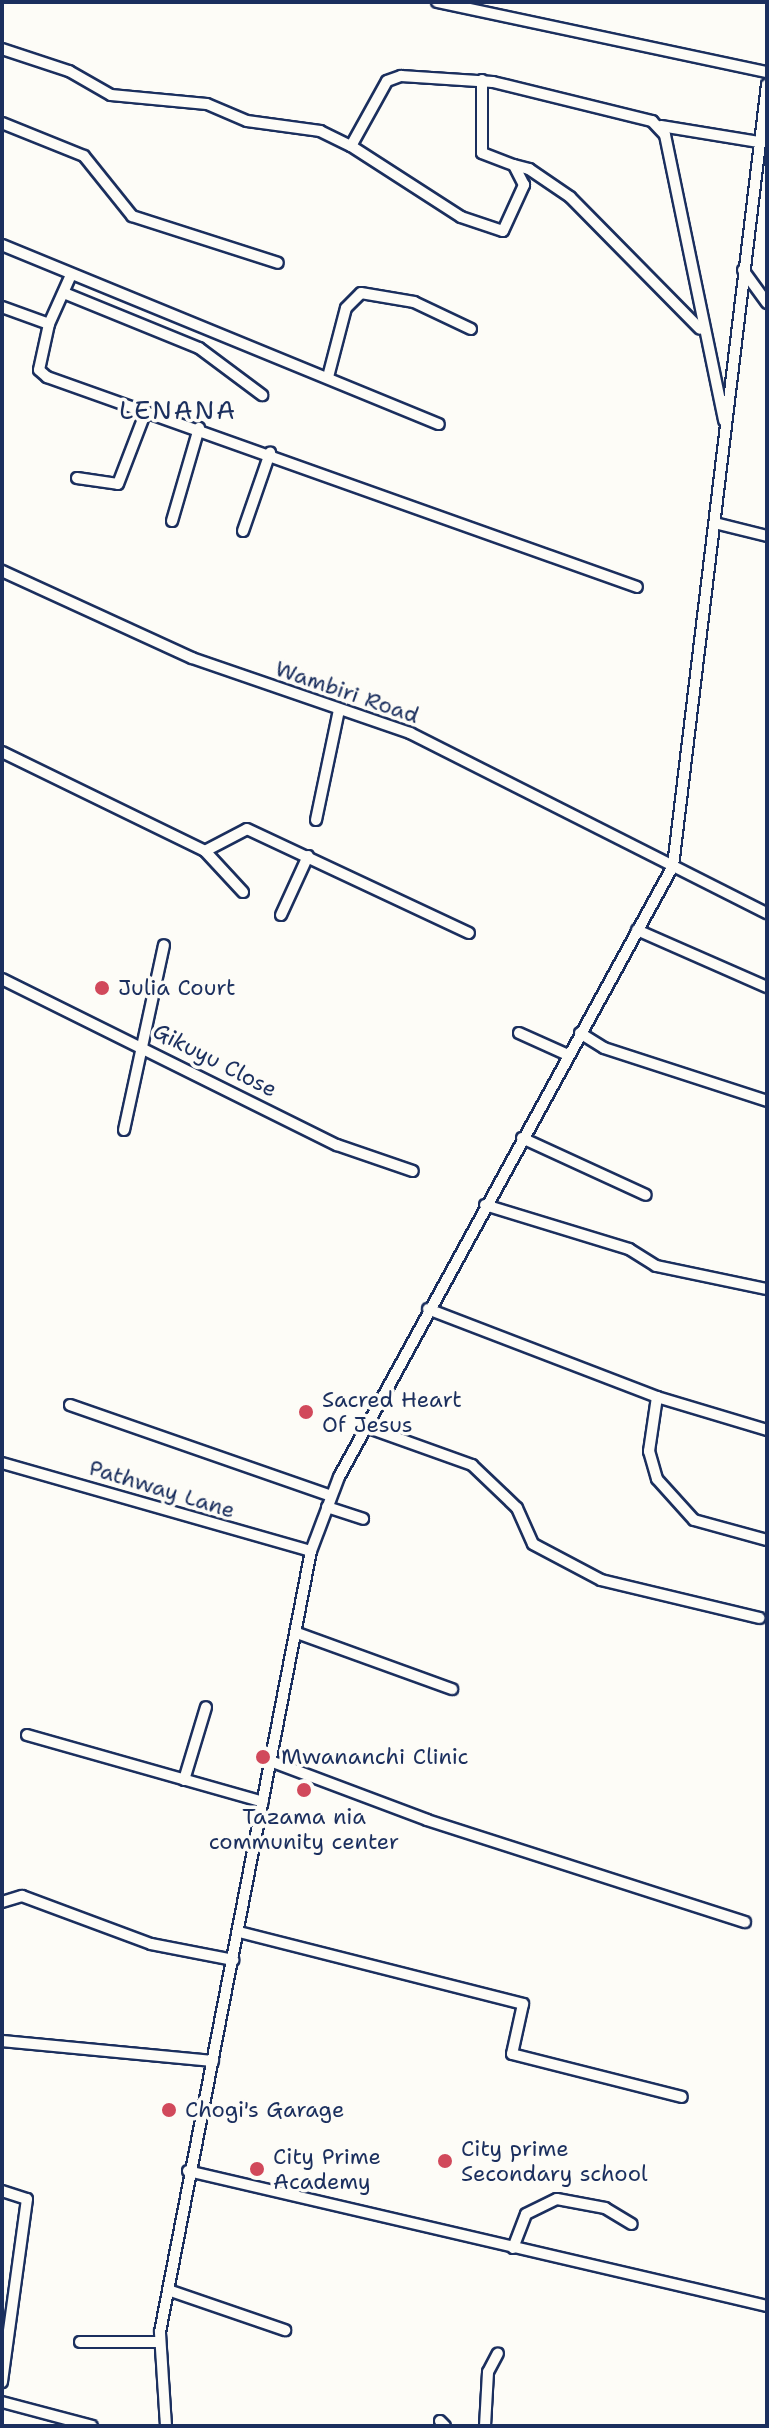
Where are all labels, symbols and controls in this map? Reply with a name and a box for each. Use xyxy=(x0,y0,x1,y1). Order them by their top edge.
district label: LENANA xyxy=(119,394,237,426)
street label: Wambiri Road xyxy=(272,655,422,729)
place label: Julia Court xyxy=(118,975,236,1001)
marker: Julia Court xyxy=(93,979,111,997)
street label: Gikuyu Close xyxy=(149,1017,281,1103)
place label: Sacred Heart Of Jesus xyxy=(322,1386,462,1438)
marker: Sacred Heart Of Jesus xyxy=(297,1403,315,1421)
street label: Pathway Lane xyxy=(86,1454,238,1524)
place label: Mwananchi Clinic xyxy=(281,1744,469,1770)
marker: Mwananchi Clinic xyxy=(252,1746,274,1768)
marker: Tazama nia community center xyxy=(295,1781,313,1799)
place label: Tazama nia community center xyxy=(209,1803,399,1854)
place label: Chogi's Garage xyxy=(185,2097,344,2123)
marker: Chogi's Garage xyxy=(160,2101,178,2119)
place label: City prime Secondary school xyxy=(461,2135,648,2186)
place label: City Prime Academy xyxy=(273,2143,381,2194)
marker: City prime Secondary school xyxy=(436,2152,454,2170)
marker: City Prime Academy xyxy=(248,2160,266,2178)

